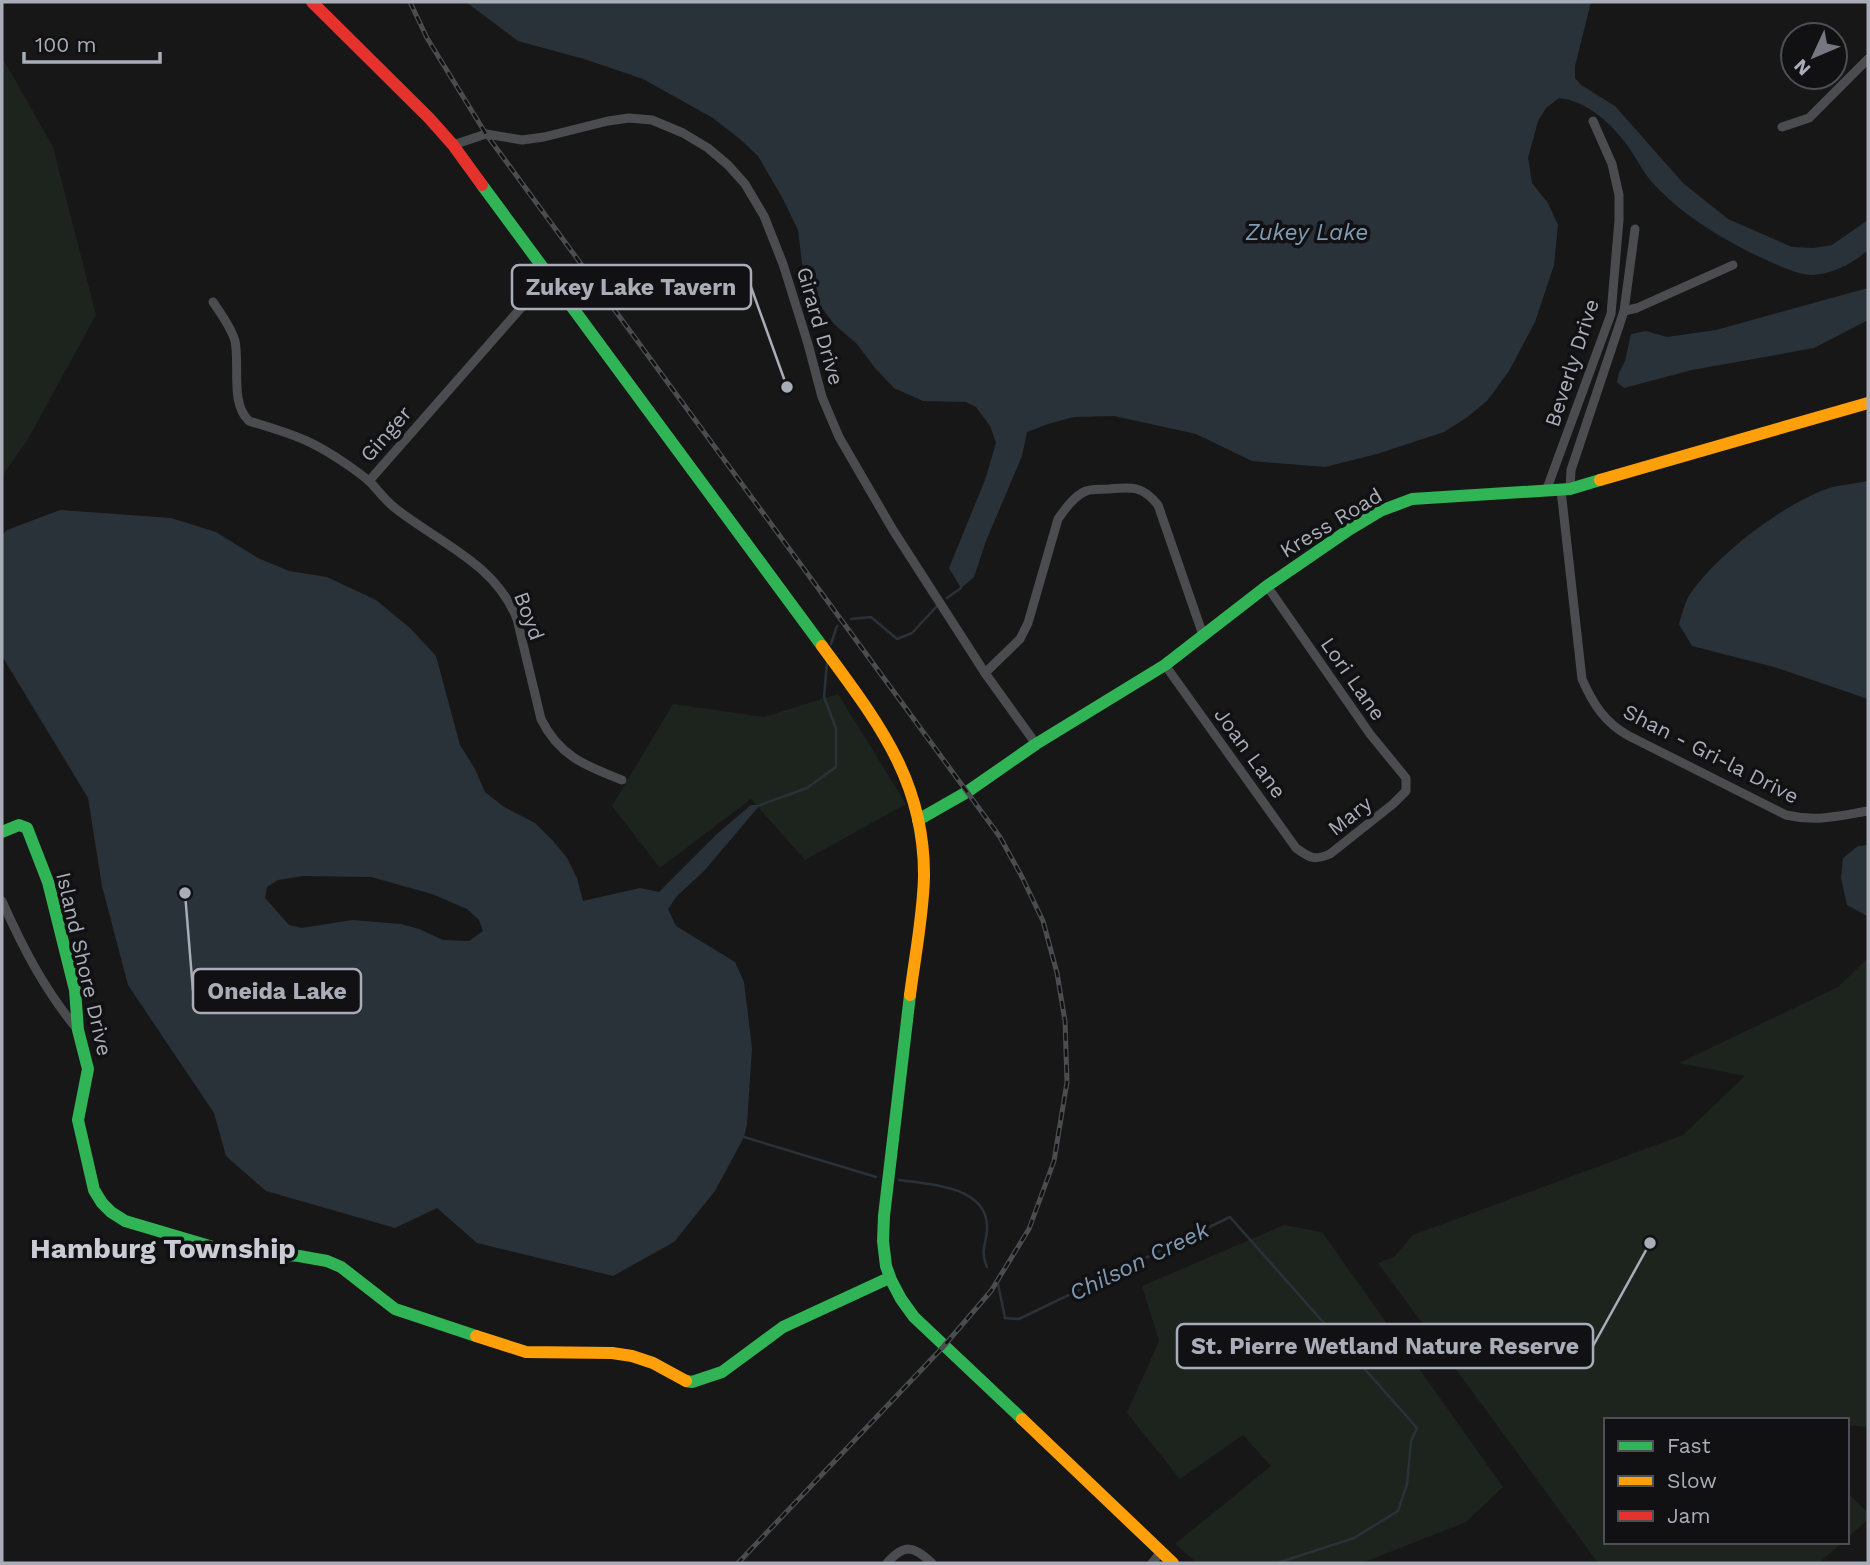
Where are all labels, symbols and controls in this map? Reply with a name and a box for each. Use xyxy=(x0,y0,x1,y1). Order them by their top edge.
scale bar xyxy=(24,21,161,65)
north arrow xyxy=(1779,21,1849,91)
text: 100 m xyxy=(35,32,97,57)
text: N xyxy=(1789,54,1815,81)
water label: Zukey Lake xyxy=(1245,219,1368,246)
street label: Girard Drive xyxy=(792,264,849,388)
callout: Zukey Lake Tavern xyxy=(512,265,751,309)
text: Zukey Lake Tavern xyxy=(526,274,736,301)
street label: Beverly Drive xyxy=(1539,296,1604,430)
street label: Ginger xyxy=(355,400,417,467)
street label: Kress Road xyxy=(1275,482,1386,563)
street label: Boyd xyxy=(509,588,550,644)
street label: Lori Lane xyxy=(1316,632,1391,725)
street label: Shan - Gri-la Drive xyxy=(1619,698,1803,809)
street label: Joan Lane xyxy=(1209,703,1292,803)
street label: Mary xyxy=(1323,791,1377,841)
street label: Island Shore Drive xyxy=(51,870,118,1058)
callout: Oneida Lake xyxy=(193,969,361,1013)
text: Oneida Lake xyxy=(207,978,347,1005)
water label: Chilson Creek xyxy=(1065,1215,1215,1307)
district label: Hamburg Township xyxy=(30,1232,296,1265)
callout: St. Pierre Wetland Nature Reserve xyxy=(1177,1324,1593,1368)
text: St. Pierre Wetland Nature Reserve xyxy=(1191,1333,1579,1360)
legend xyxy=(1604,1418,1849,1544)
text: Fast xyxy=(1667,1433,1711,1458)
text: Slow xyxy=(1667,1468,1717,1493)
text: Jam xyxy=(1667,1503,1710,1528)

